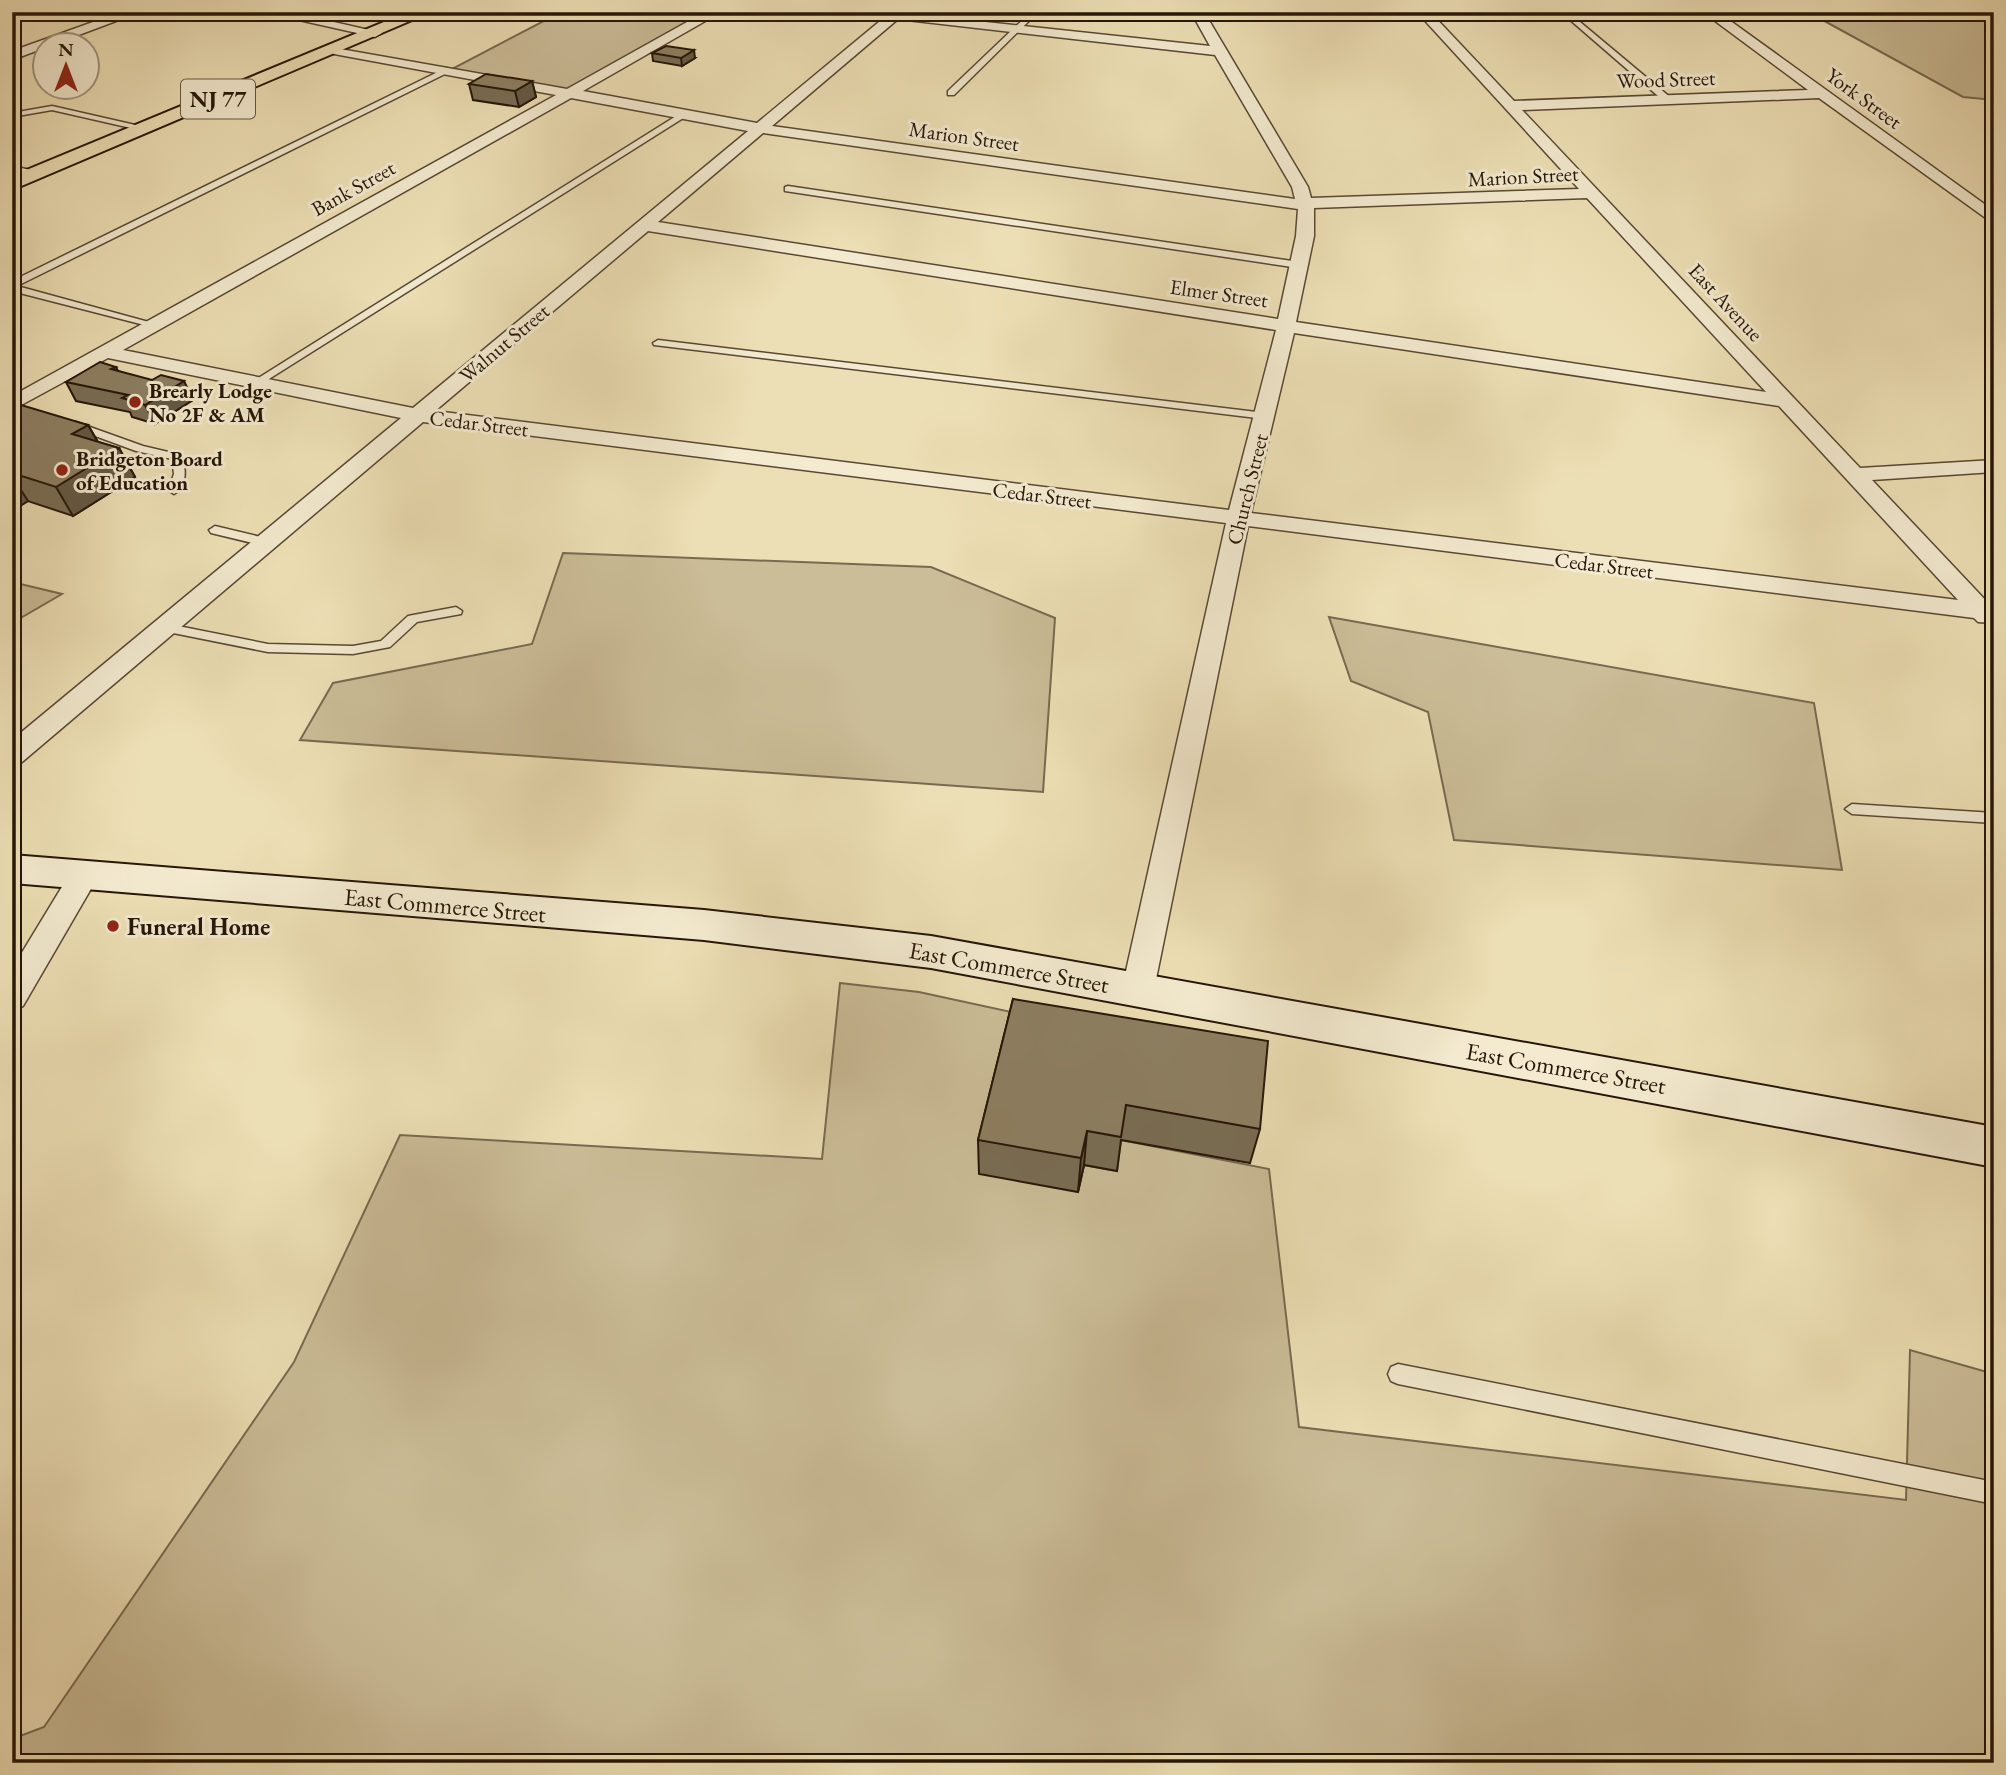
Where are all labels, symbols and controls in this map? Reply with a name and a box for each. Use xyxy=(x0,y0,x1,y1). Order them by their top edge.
north arrow xyxy=(32,32,102,102)
text: N xyxy=(58,37,74,62)
street label: York Street xyxy=(1821,61,1908,135)
street label: Wood Street xyxy=(1616,64,1716,94)
road number: NJ 77 xyxy=(181,80,255,118)
street label: Marion Street xyxy=(907,115,1021,157)
street label: Bank Street xyxy=(306,154,400,222)
street label: Marion Street xyxy=(1467,160,1579,192)
street label: East Avenue xyxy=(1683,257,1769,347)
street label: Elmer Street xyxy=(1168,273,1270,313)
street label: Walnut Street xyxy=(453,297,555,389)
place label: Brearly Lodge No 2F & AM xyxy=(149,377,272,428)
marker: Brearly Lodge No 2F & AM xyxy=(127,394,143,410)
street label: Cedar Street xyxy=(428,404,530,442)
street label: Church Street xyxy=(1220,430,1274,547)
place label: Bridgeton Board of Education xyxy=(76,445,223,496)
marker: Bridgeton Board of Education xyxy=(54,462,70,478)
street label: Cedar Street xyxy=(991,476,1093,514)
street label: Cedar Street xyxy=(1553,546,1655,584)
street label: East Commerce Street xyxy=(343,881,548,929)
place label: Funeral Home xyxy=(127,911,270,942)
marker: Funeral Home xyxy=(105,918,121,934)
street label: East Commerce Street xyxy=(907,934,1112,1000)
street label: East Commerce Street xyxy=(1464,1035,1669,1101)

